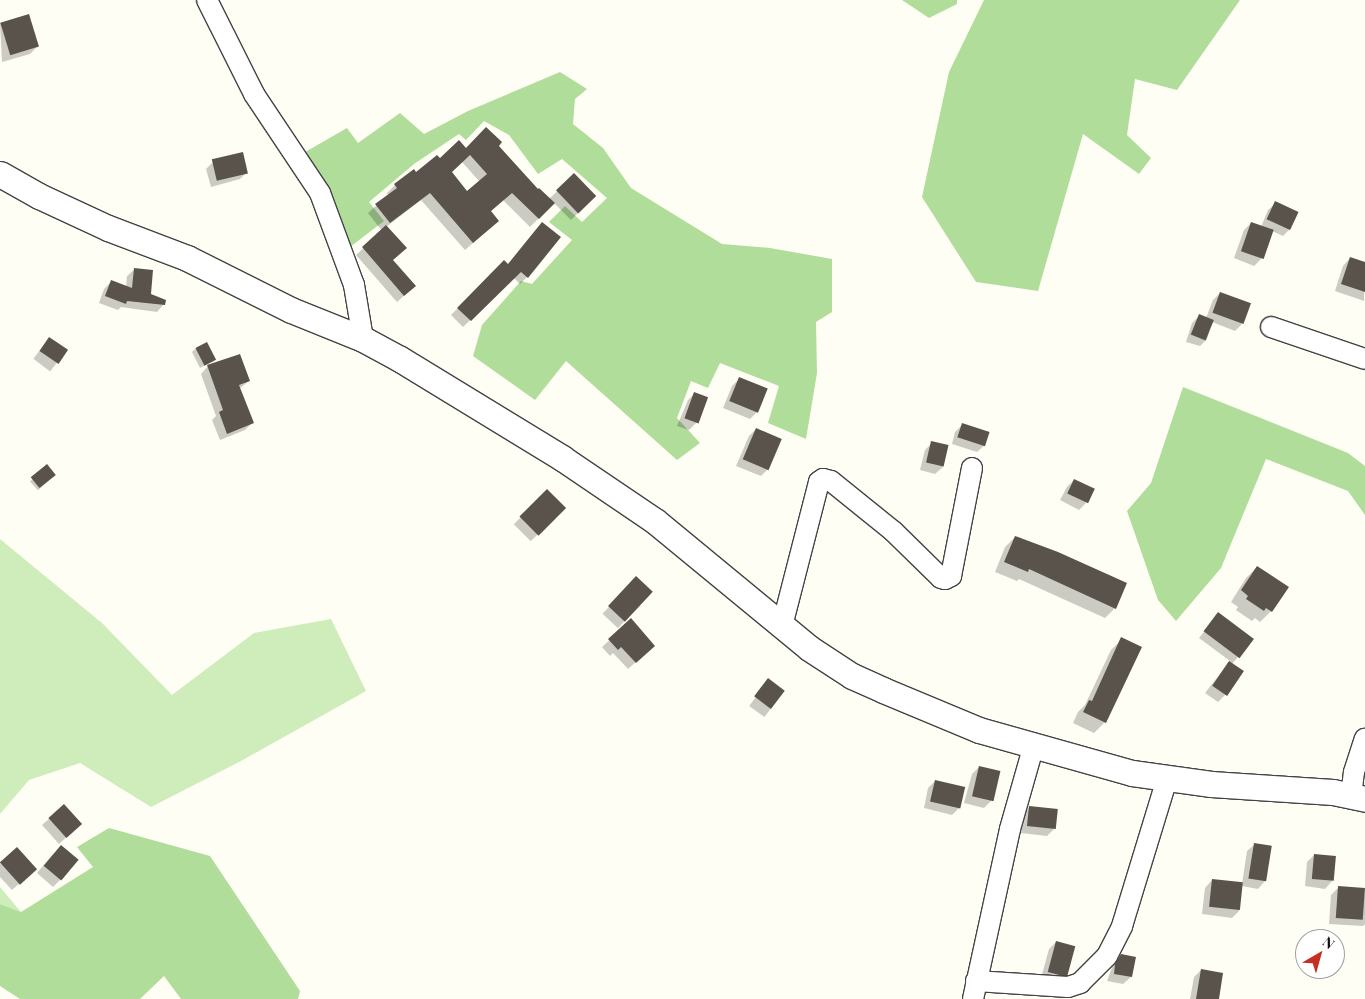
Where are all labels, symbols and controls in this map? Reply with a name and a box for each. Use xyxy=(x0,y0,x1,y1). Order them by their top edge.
north arrow xyxy=(1295,929,1345,979)
text: N xyxy=(1319,932,1339,953)

